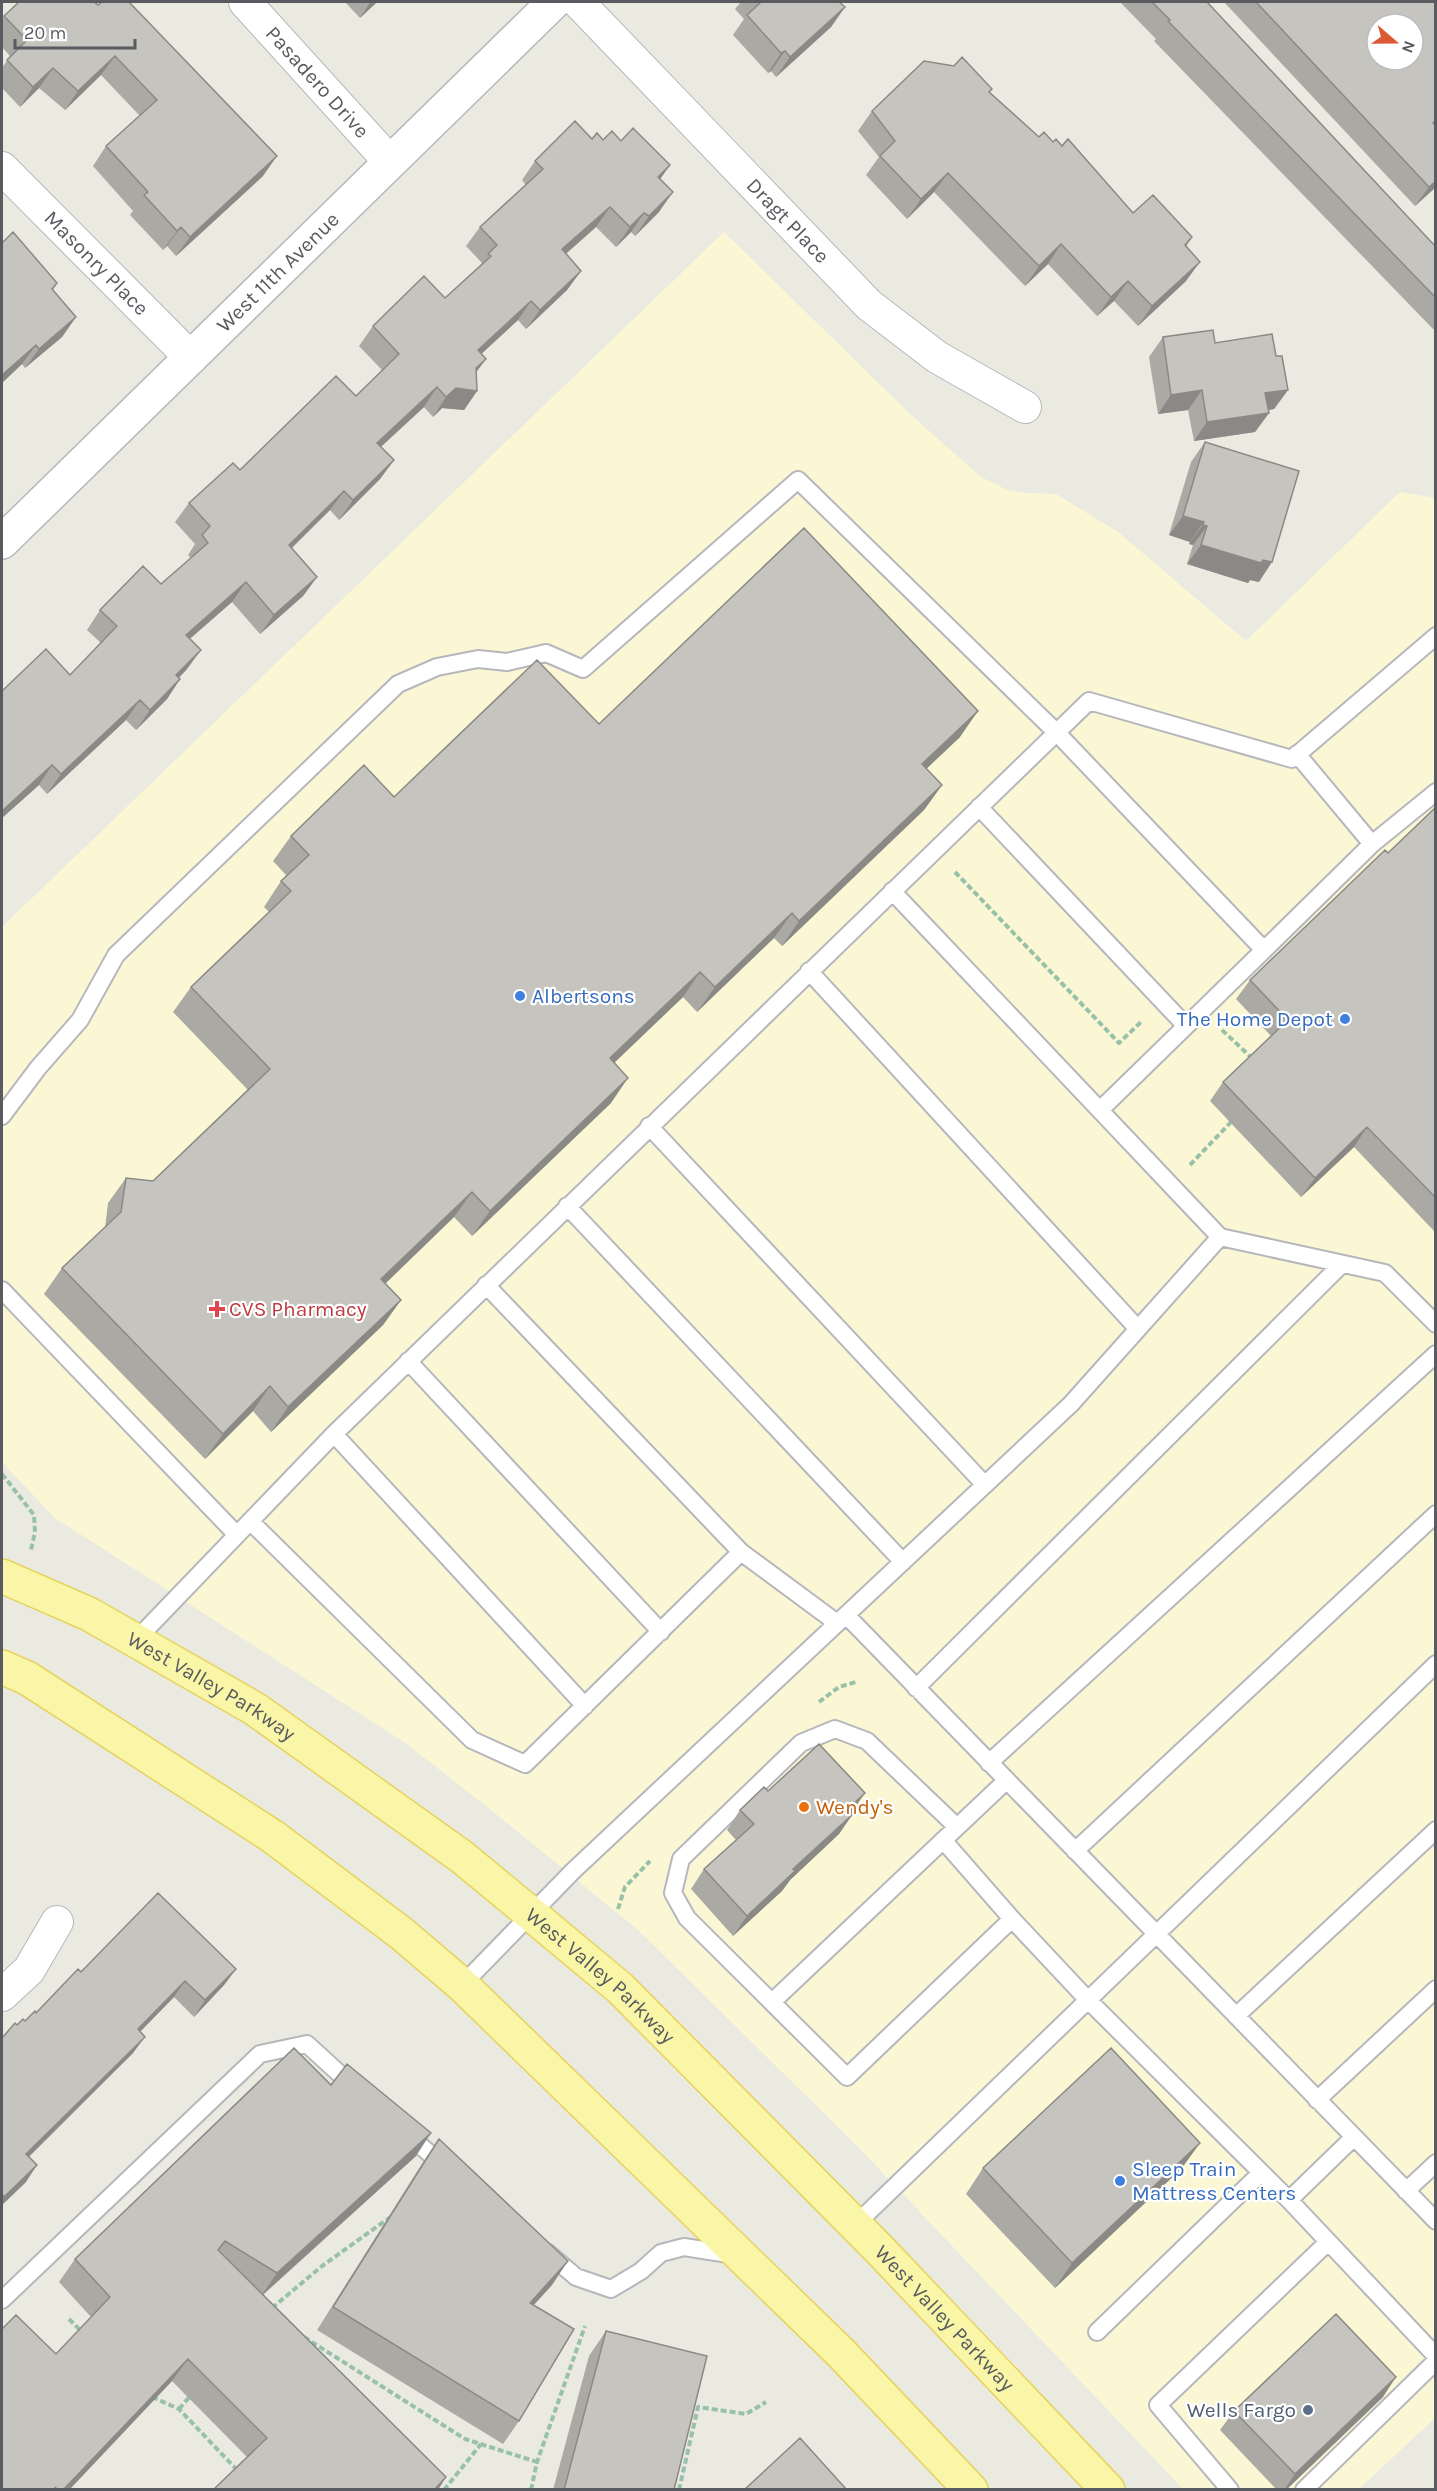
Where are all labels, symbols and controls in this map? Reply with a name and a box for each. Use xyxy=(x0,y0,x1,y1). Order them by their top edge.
scale bar xyxy=(15,12,135,50)
north arrow xyxy=(1365,12,1425,72)
street label: Pasadero Drive xyxy=(261,21,374,143)
text: 20 m xyxy=(24,22,66,44)
text: N xyxy=(1398,38,1420,56)
street label: Dragt Place xyxy=(742,173,834,268)
street label: Masonry Place xyxy=(39,206,154,320)
street label: West 11th Avenue xyxy=(212,207,344,337)
place label: Albertsons xyxy=(532,984,635,1008)
marker: Albertsons xyxy=(513,989,527,1003)
place label: The Home Depot xyxy=(1177,1007,1333,1031)
marker: The Home Depot xyxy=(1338,1012,1352,1026)
place label: CVS Pharmacy xyxy=(229,1297,367,1321)
marker: CVS Pharmacy xyxy=(210,1302,224,1316)
street label: West Valley Parkway xyxy=(123,1626,300,1746)
place label: Wendy's xyxy=(816,1795,894,1819)
marker: Wendy's xyxy=(797,1800,811,1814)
street label: West Valley Parkway xyxy=(521,1903,680,2049)
place label: Sleep Train Mattress Centers xyxy=(1132,2157,1296,2205)
marker: Sleep Train Mattress Centers xyxy=(1113,2174,1127,2188)
street label: West Valley Parkway xyxy=(870,2240,1020,2396)
place label: Wells Fargo xyxy=(1187,2398,1296,2422)
marker: Wells Fargo xyxy=(1301,2403,1315,2417)

